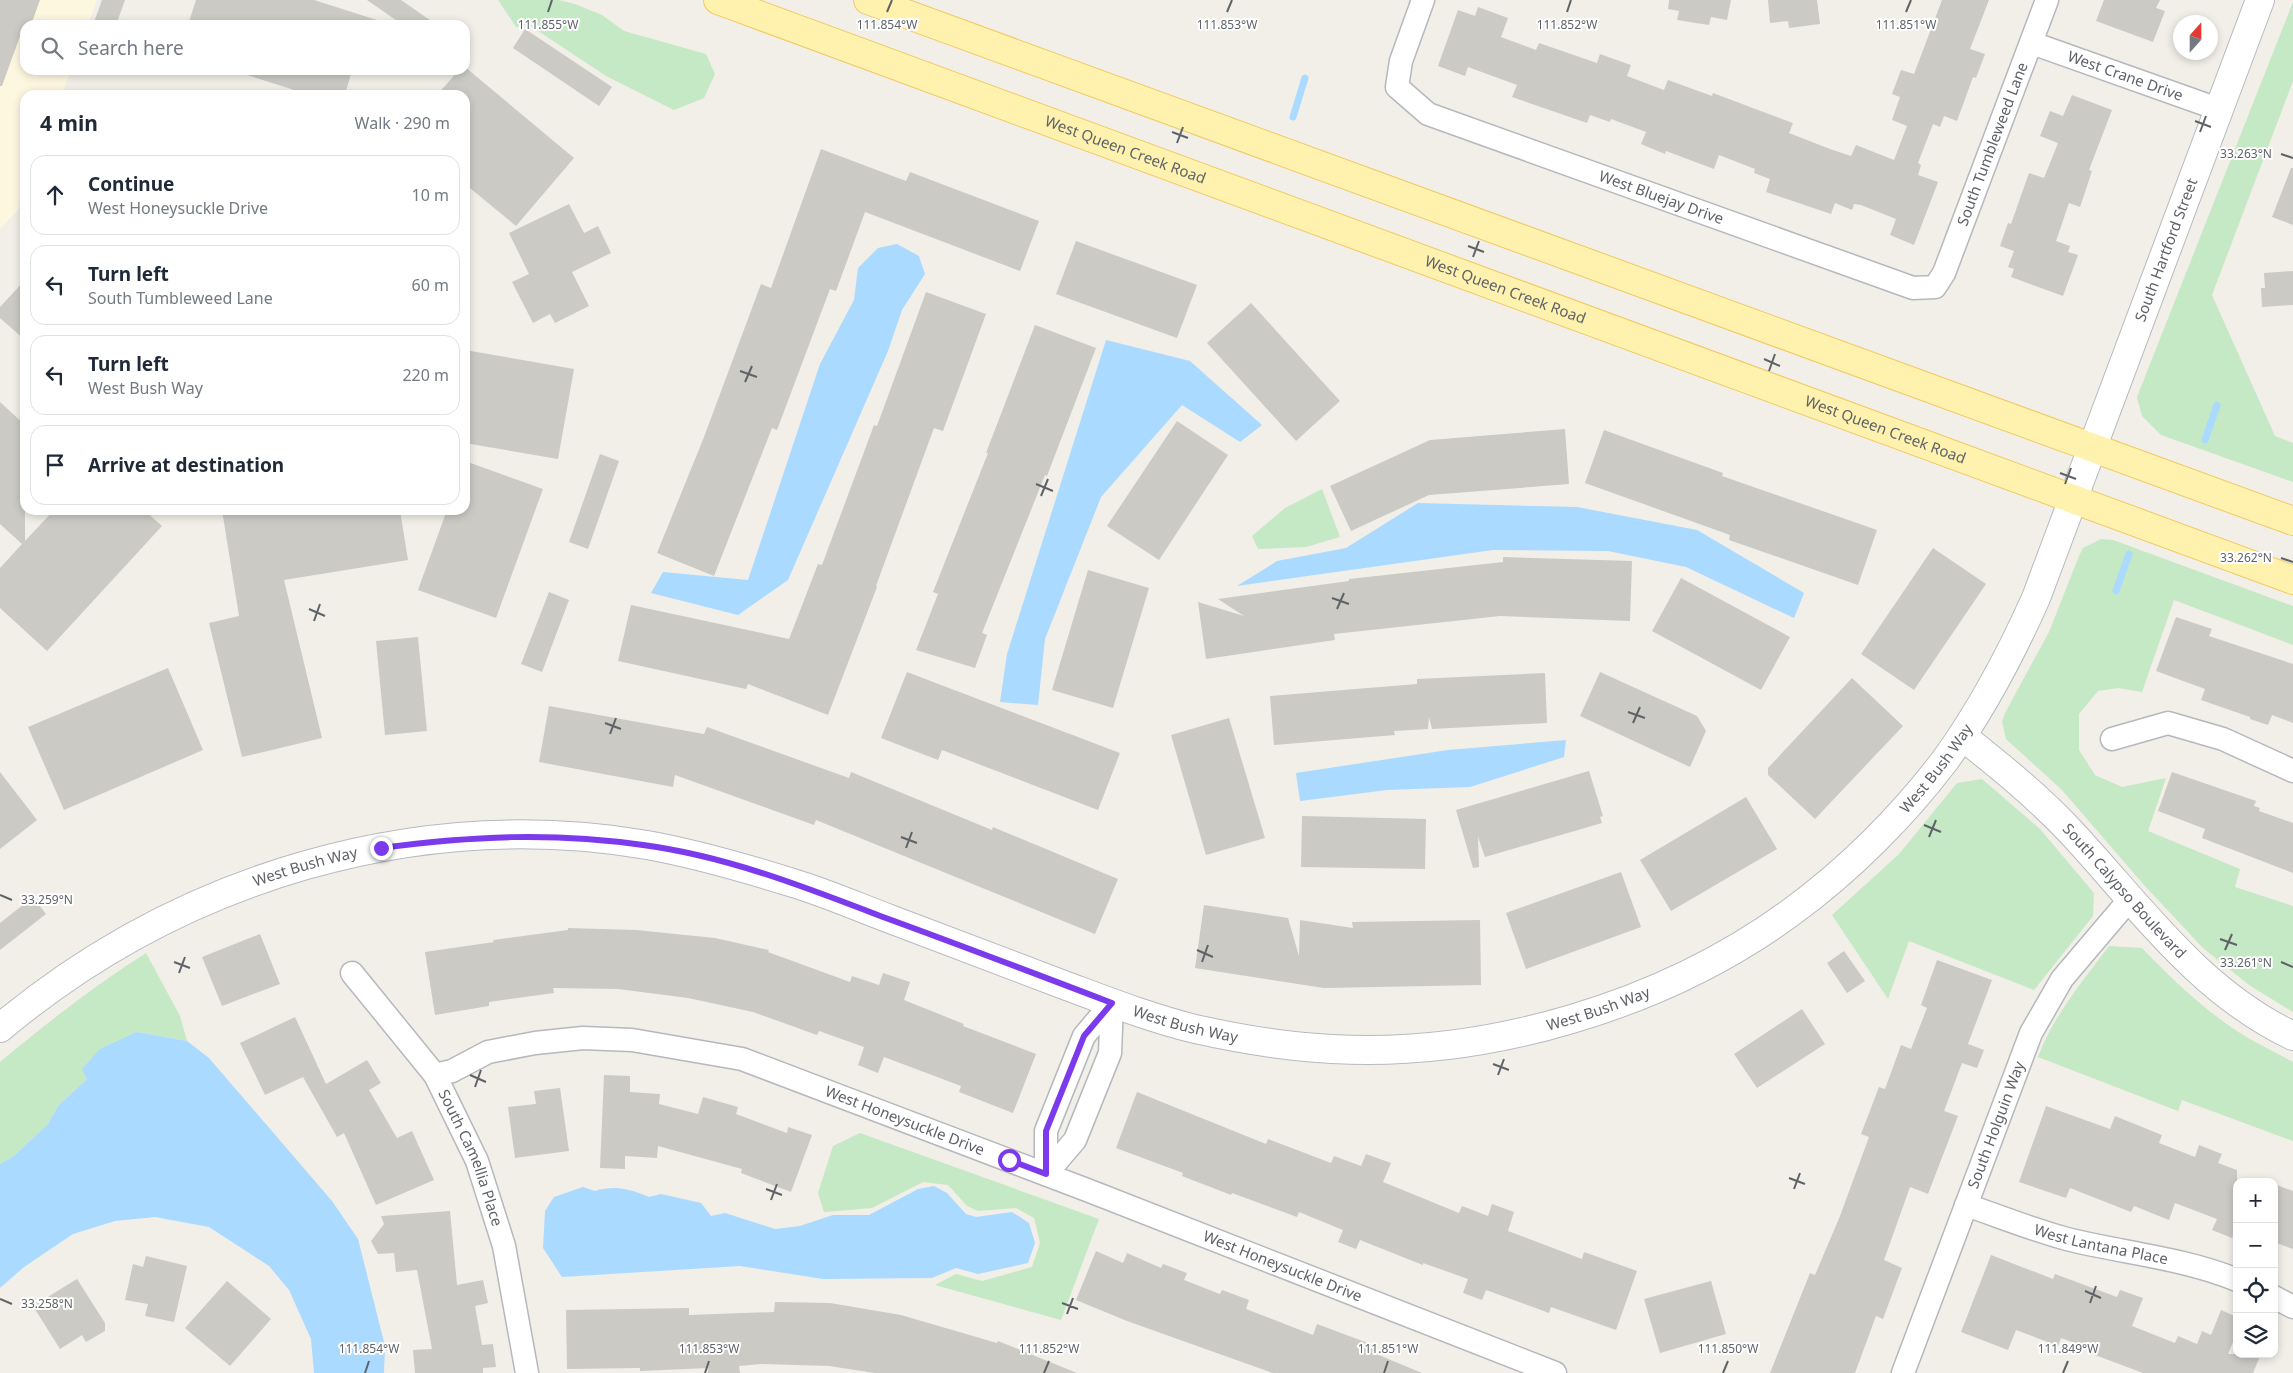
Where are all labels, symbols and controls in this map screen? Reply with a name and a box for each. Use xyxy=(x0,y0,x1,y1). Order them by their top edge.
north arrow xyxy=(2173,15,2218,60)
text: 111.855°W xyxy=(518,16,578,33)
text: 111.854°W xyxy=(857,16,917,33)
text: 111.853°W xyxy=(1197,16,1257,33)
text: 111.852°W xyxy=(1537,16,1597,33)
text: 111.851°W xyxy=(1876,16,1936,33)
search box xyxy=(20,20,470,75)
icon: search xyxy=(38,34,66,62)
text: Search here xyxy=(78,35,184,61)
street label: West Crane Drive xyxy=(2065,45,2186,105)
street label: South Tumbleweed Lane xyxy=(1952,59,2032,228)
text: 4 min xyxy=(40,109,98,137)
street label: West Queen Creek Road xyxy=(1042,110,1209,188)
text: Walk · 290 m xyxy=(355,112,450,134)
text: 33.263°N xyxy=(2220,145,2272,162)
street label: West Bluejay Drive xyxy=(1596,165,1727,228)
text: Continue xyxy=(88,171,174,197)
street label: South Hartford Street xyxy=(2129,175,2202,324)
icon: ahead xyxy=(41,181,69,209)
text: 10 m xyxy=(412,184,449,206)
text: West Honeysuckle Drive xyxy=(88,197,268,219)
street label: West Queen Creek Road xyxy=(1422,250,1589,328)
text: Turn left xyxy=(88,261,169,287)
icon: left xyxy=(41,271,69,299)
text: 60 m xyxy=(412,274,449,296)
text: South Tumbleweed Lane xyxy=(88,287,273,309)
text: Turn left xyxy=(88,351,169,377)
icon: left xyxy=(41,361,69,389)
text: 220 m xyxy=(402,364,449,386)
text: West Bush Way xyxy=(88,377,203,399)
street label: West Queen Creek Road xyxy=(1802,390,1969,468)
icon: arrive xyxy=(41,451,69,479)
text: Arrive at destination xyxy=(88,452,284,478)
text: 33.262°N xyxy=(2220,549,2272,566)
street label: West Bush Way xyxy=(1895,719,1976,817)
street label: South Calypso Boulevard xyxy=(2059,819,2191,962)
route end xyxy=(370,837,393,860)
street label: West Bush Way xyxy=(250,841,359,890)
text: 33.259°N xyxy=(21,891,73,908)
text: 33.261°N xyxy=(2220,954,2272,971)
street label: West Bush Way xyxy=(1544,981,1653,1035)
street label: West Bush Way xyxy=(1131,1000,1240,1047)
street label: South Holguin Way xyxy=(1962,1058,2029,1191)
street label: West Honeysuckle Drive xyxy=(823,1081,988,1159)
street label: South Camellia Place xyxy=(434,1086,508,1229)
route start xyxy=(998,1149,1021,1172)
map controls xyxy=(2233,1178,2278,1358)
button: + xyxy=(2233,1178,2278,1223)
street label: West Lantana Place xyxy=(2032,1219,2170,1268)
button: − xyxy=(2233,1223,2278,1268)
street label: West Honeysuckle Drive xyxy=(1201,1225,1365,1306)
button: locate xyxy=(2233,1268,2278,1313)
text: 33.258°N xyxy=(21,1295,73,1312)
button: layers xyxy=(2233,1313,2278,1358)
text: 111.854°W xyxy=(339,1340,399,1357)
text: 111.853°W xyxy=(679,1340,739,1357)
text: 111.852°W xyxy=(1019,1340,1079,1357)
text: 111.851°W xyxy=(1358,1340,1418,1357)
text: 111.850°W xyxy=(1698,1340,1758,1357)
text: 111.849°W xyxy=(2038,1340,2098,1357)

